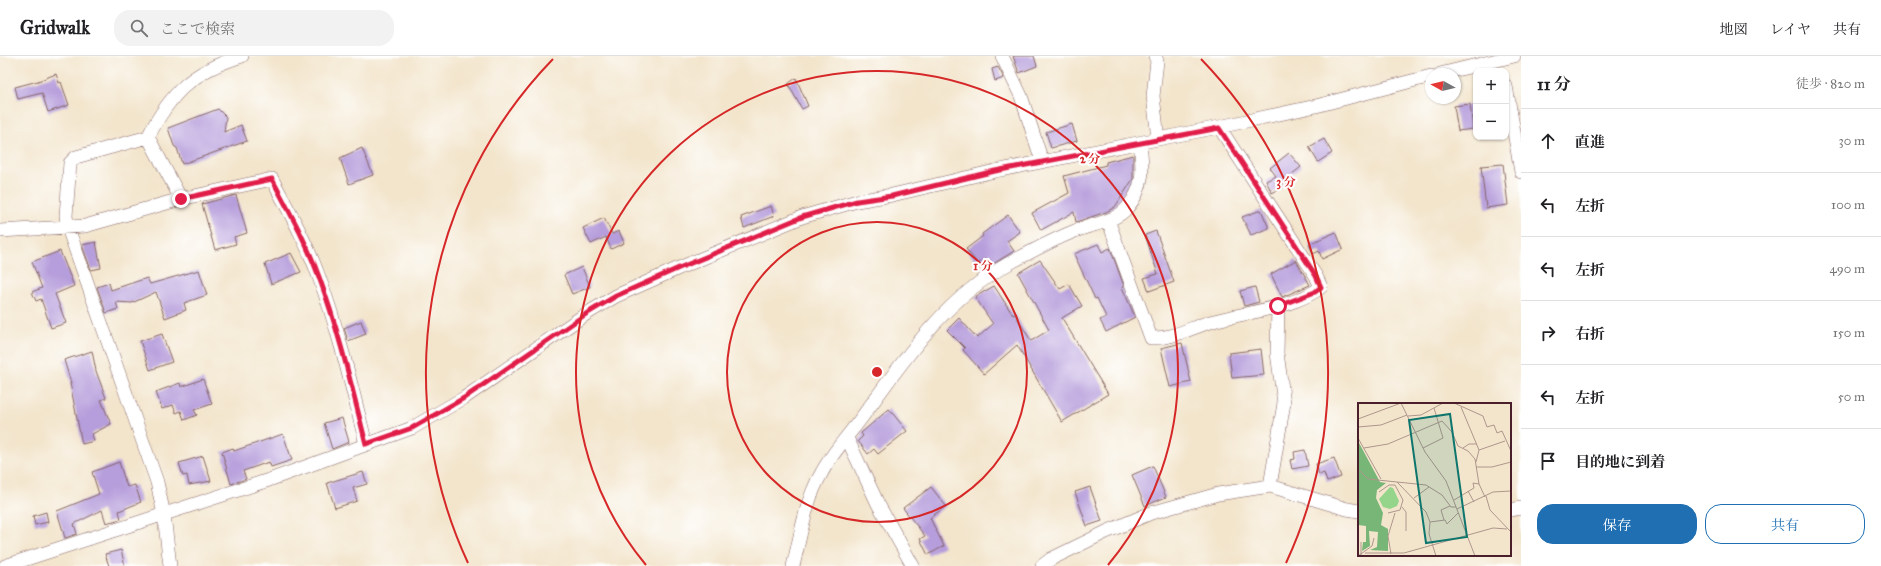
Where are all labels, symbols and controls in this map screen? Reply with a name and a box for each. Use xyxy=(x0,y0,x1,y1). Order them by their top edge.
search box xyxy=(114,10,394,46)
text: Gridwalk xyxy=(20,16,90,39)
icon: search xyxy=(128,17,150,39)
text: ここで検索 xyxy=(160,20,235,38)
text: 地図 xyxy=(1720,21,1748,38)
text: レイヤ xyxy=(1770,21,1811,38)
text: 共有 xyxy=(1833,21,1861,38)
north arrow xyxy=(1425,68,1461,104)
map controls xyxy=(1473,68,1509,140)
button: + xyxy=(1473,68,1509,104)
text: 11 分 xyxy=(1537,74,1571,95)
text: 徒歩 · 820 m xyxy=(1796,76,1865,92)
button: − xyxy=(1473,104,1509,140)
icon: ahead xyxy=(1537,130,1559,152)
text: 直進 xyxy=(1575,133,1605,151)
text: 30 m xyxy=(1839,133,1865,149)
text: 2 分 xyxy=(1080,152,1100,166)
text: 3 分 xyxy=(1276,175,1296,190)
route end xyxy=(172,190,190,208)
icon: left xyxy=(1537,194,1559,216)
text: 左折 xyxy=(1575,197,1605,215)
text: 100 m xyxy=(1831,197,1865,213)
icon: left xyxy=(1537,258,1559,280)
text: 1 分 xyxy=(973,259,993,273)
text: 左折 xyxy=(1575,261,1605,279)
text: 490 m xyxy=(1829,261,1865,277)
route start xyxy=(1269,297,1287,315)
icon: right xyxy=(1537,322,1559,344)
text: 右折 xyxy=(1575,325,1605,343)
text: 150 m xyxy=(1833,325,1865,341)
centre of rings xyxy=(870,365,884,379)
icon: left xyxy=(1537,386,1559,408)
text: 左折 xyxy=(1575,389,1605,407)
text: 50 m xyxy=(1838,389,1865,405)
inset map xyxy=(1358,403,1511,556)
icon: arrive xyxy=(1537,450,1559,472)
text: 目的地に到着 xyxy=(1575,453,1665,471)
button: 保存 xyxy=(1537,504,1697,544)
button: 共有 xyxy=(1705,504,1865,544)

